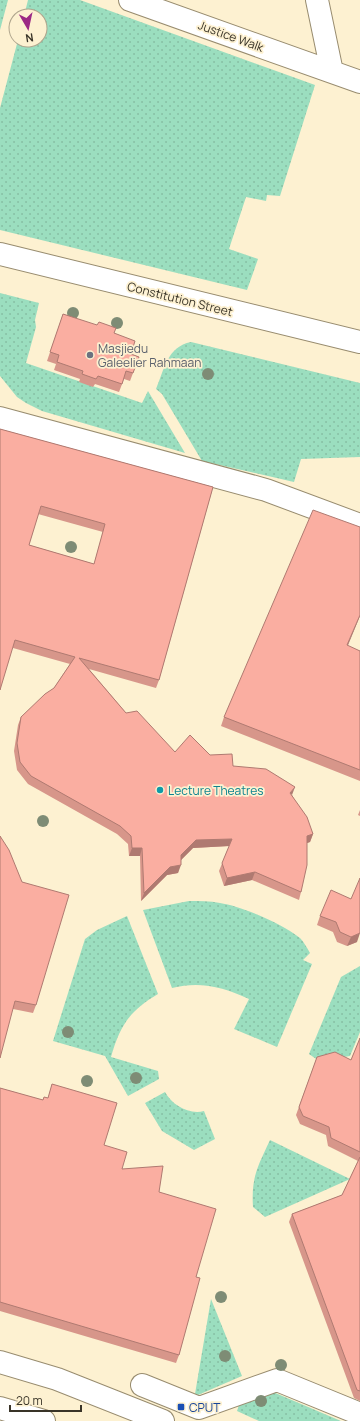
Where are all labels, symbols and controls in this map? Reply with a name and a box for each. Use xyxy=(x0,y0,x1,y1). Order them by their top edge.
north arrow xyxy=(8,8,48,48)
street label: Justice Walk xyxy=(196,16,267,56)
text: N xyxy=(24,30,35,46)
street label: Constitution Street xyxy=(125,278,235,320)
place label: Masjiedu Galeelier Rahmaan xyxy=(98,340,201,371)
marker: Masjiedu Galeelier Rahmaan xyxy=(85,350,95,360)
place label: Lecture Theatres xyxy=(168,782,264,799)
marker: Lecture Theatres xyxy=(155,785,165,795)
scale bar xyxy=(10,1387,81,1413)
text: 20 m xyxy=(16,1392,43,1409)
place label: CPUT xyxy=(189,1399,221,1416)
marker: CPUT xyxy=(176,1402,186,1412)

